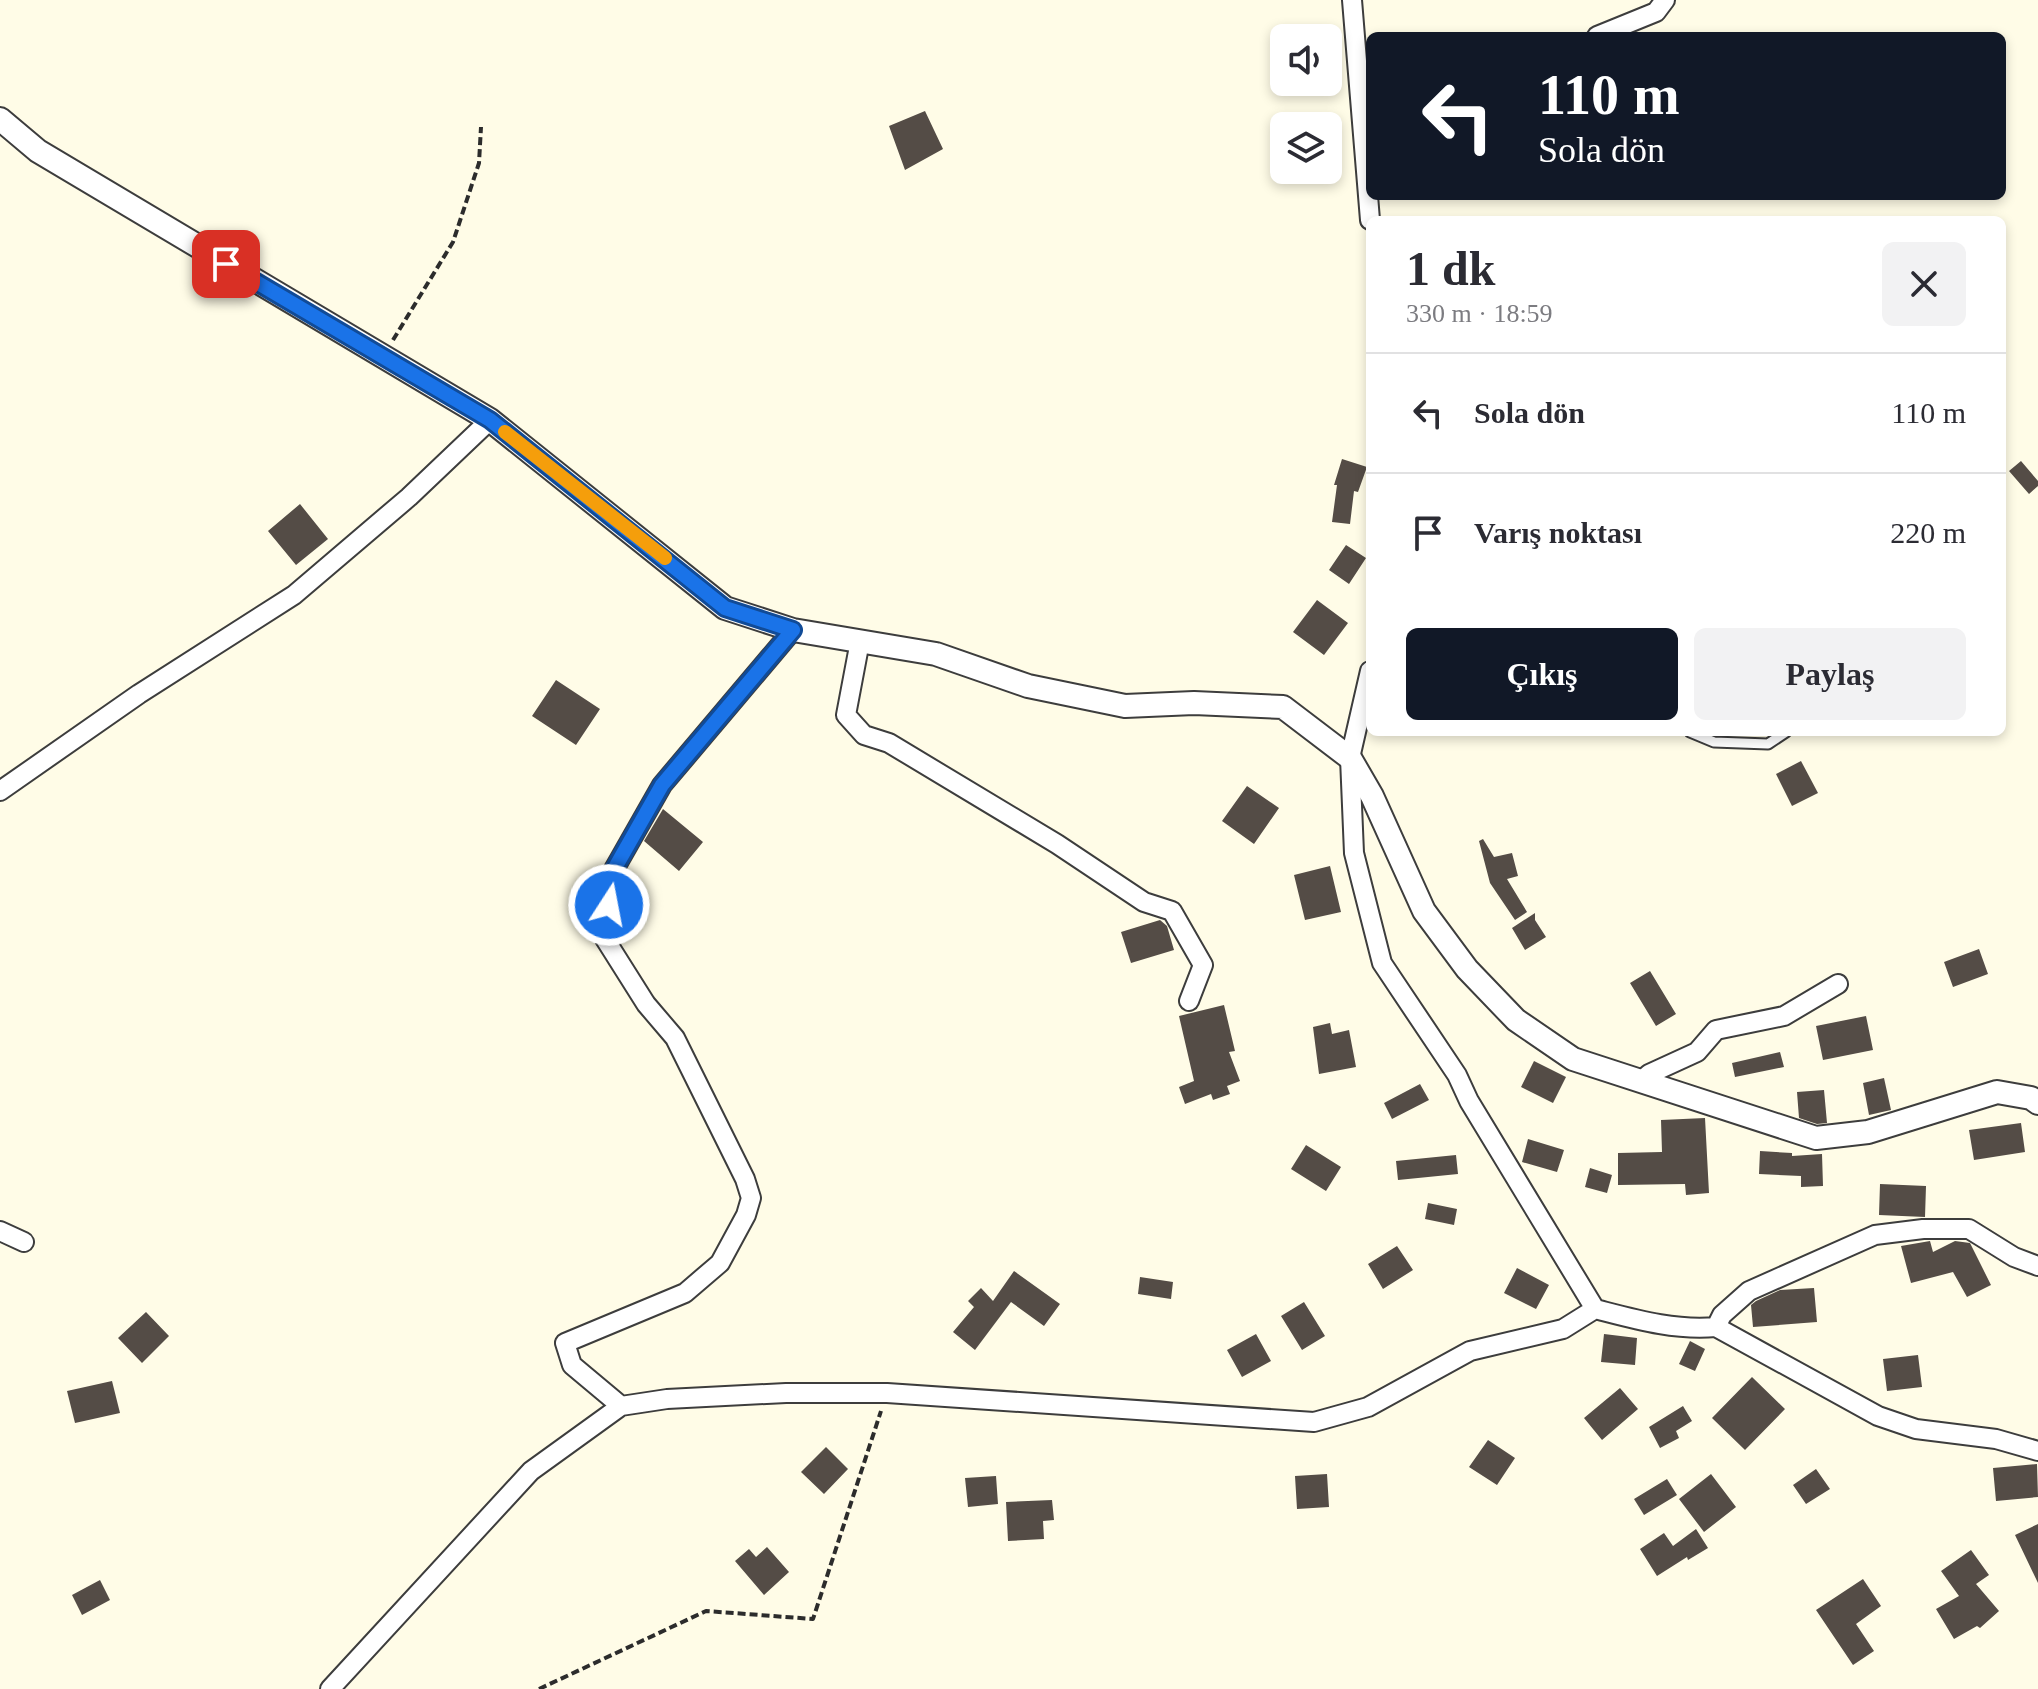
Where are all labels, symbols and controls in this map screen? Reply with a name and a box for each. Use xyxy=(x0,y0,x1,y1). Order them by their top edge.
map controls xyxy=(1270,24,1342,184)
button: sound xyxy=(1270,24,1342,96)
icon: left xyxy=(1406,64,1510,168)
text: 110 m xyxy=(1538,64,1680,126)
button: layers xyxy=(1270,112,1342,184)
text: Sola dön xyxy=(1538,130,1665,170)
pin xyxy=(192,230,260,298)
icon: arrive xyxy=(204,242,248,286)
text: 1 dk xyxy=(1406,242,1495,295)
button: close xyxy=(1882,242,1966,326)
text: 330 m · 18:59 xyxy=(1406,299,1553,328)
icon: left xyxy=(1406,391,1450,435)
text: Sola dön xyxy=(1474,396,1585,429)
text: 110 m xyxy=(1891,396,1966,429)
icon: arrive xyxy=(1406,511,1450,555)
text: Varış noktası xyxy=(1474,516,1642,549)
text: 220 m xyxy=(1890,516,1966,549)
button: Çıkış xyxy=(1406,628,1678,720)
button: Paylaş xyxy=(1694,628,1966,720)
position arrow xyxy=(567,863,651,947)

